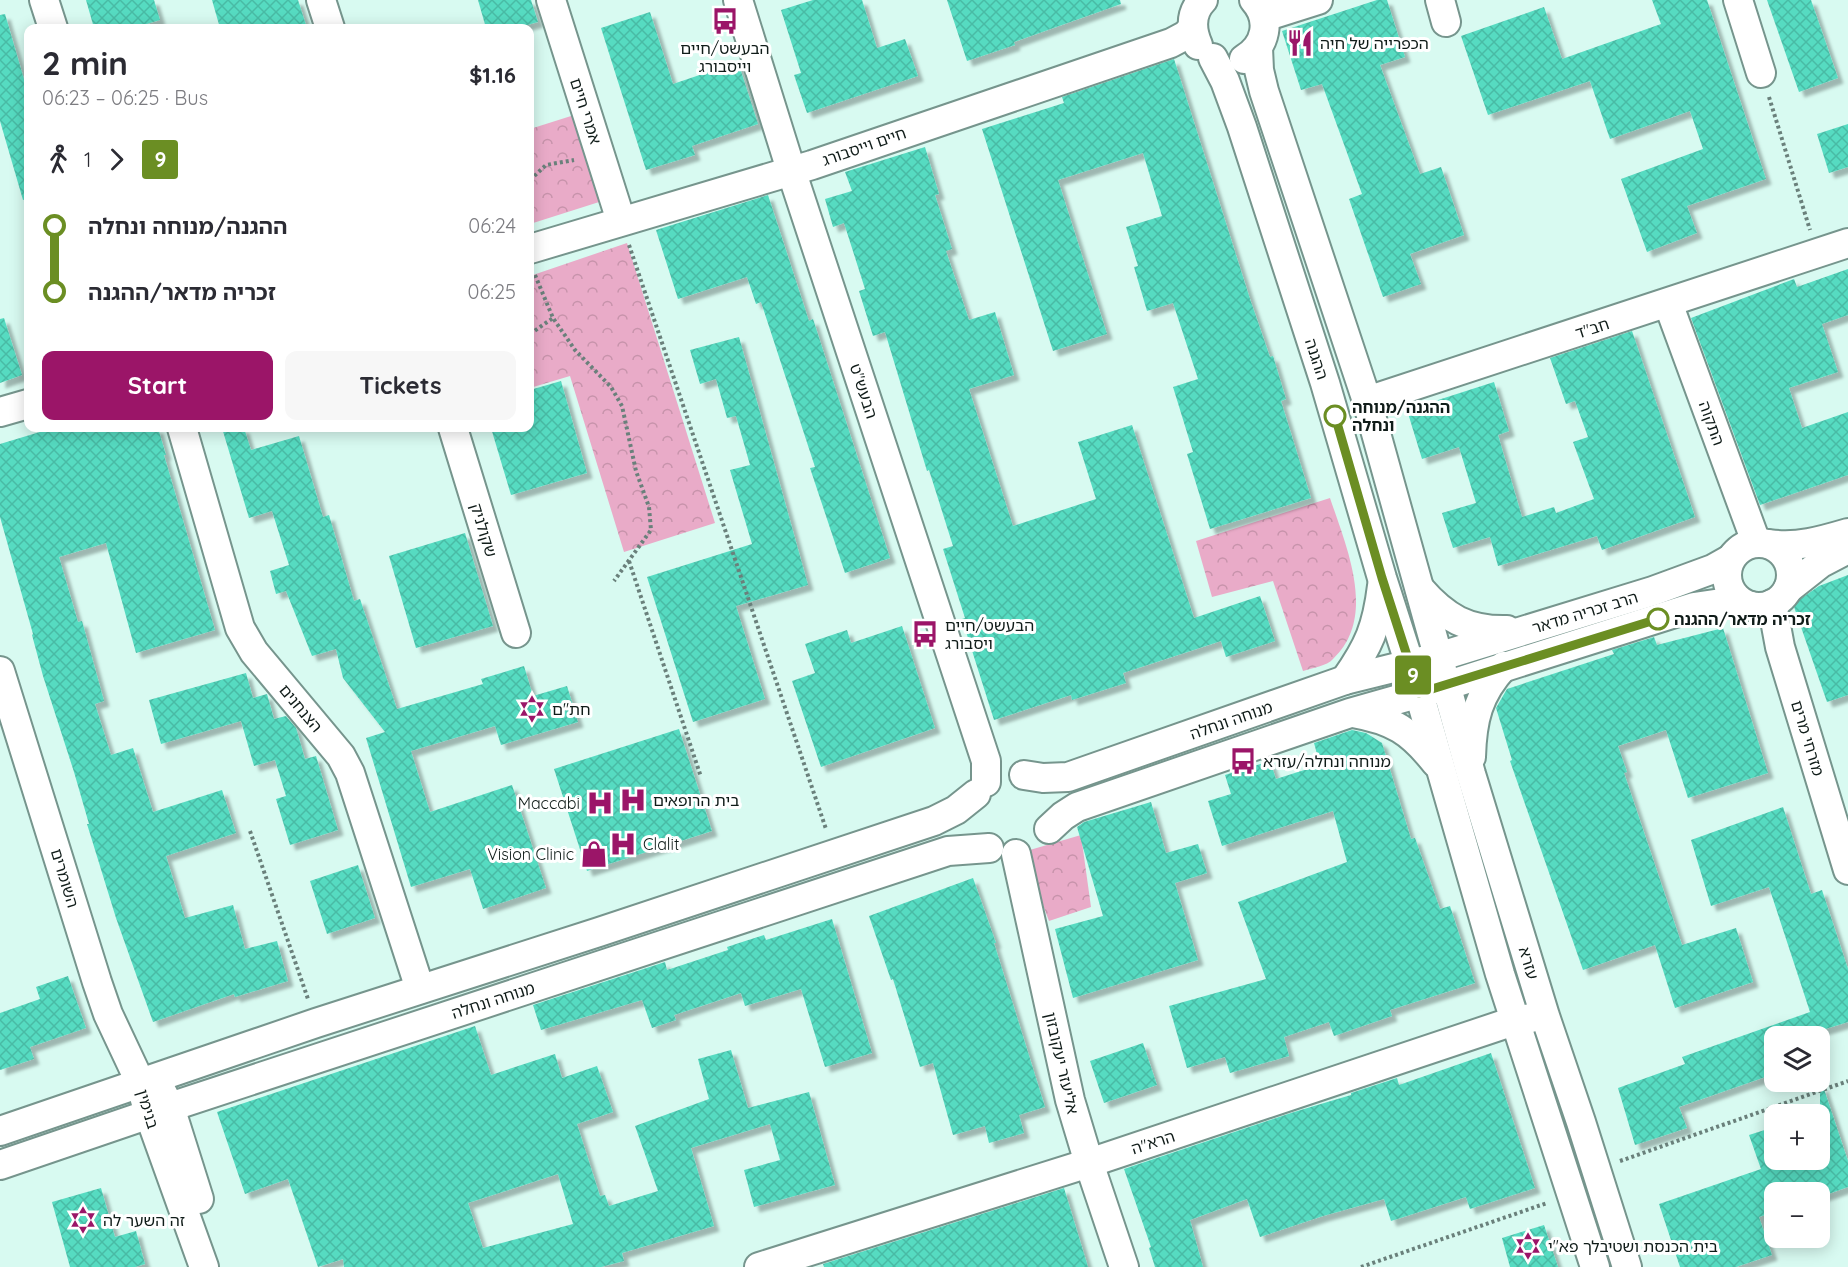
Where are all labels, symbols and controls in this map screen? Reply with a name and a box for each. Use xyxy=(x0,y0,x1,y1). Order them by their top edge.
bus stop icon: הבעשט/חיים וייסבורג xyxy=(710,6,740,36)
restaurant icon: הכפרייה של חיה xyxy=(1285,28,1315,58)
place label: הכפרייה של חיה xyxy=(1320,33,1429,53)
place label: הבעשט/חיים וייסבורג xyxy=(680,38,770,76)
text: 2 min xyxy=(42,42,128,83)
text: $1.16 xyxy=(469,61,516,89)
street label: אמרי חיים xyxy=(566,75,606,147)
text: 06:23 – 06:25 · Bus xyxy=(42,85,208,110)
street label: חיים וייסבורג xyxy=(819,122,909,170)
icon: walk xyxy=(42,143,75,176)
icon: forward xyxy=(100,143,133,176)
text: 9 xyxy=(154,146,166,172)
text: 1 xyxy=(84,147,91,172)
text: ההגנה/מנוחה ונחלה xyxy=(88,212,288,240)
text: 06:24 xyxy=(468,213,516,238)
text: זכריה מדאר/ההגנה xyxy=(88,278,276,306)
text: 06:25 xyxy=(468,279,516,304)
street label: חב"ד xyxy=(1572,313,1612,343)
street label: ההגנה xyxy=(1301,336,1333,382)
button: Start xyxy=(42,351,273,420)
button: Tickets xyxy=(285,351,516,420)
street label: הבעש"ט xyxy=(846,361,882,421)
place label: ההגנה/מנוחה ונחלה xyxy=(1352,397,1450,435)
street label: התקוה xyxy=(1695,398,1729,448)
marker: ההגנה/מנוחה ונחלה xyxy=(1324,405,1346,427)
street label: שקולניק xyxy=(466,501,502,559)
street label: הרב זכריה מדאר xyxy=(1530,586,1640,638)
marker: זכריה מדאר/ההגנה xyxy=(1647,608,1669,630)
place label: זכריה מדאר/ההגנה xyxy=(1674,609,1811,629)
place label: הבעשט/חיים ויסבורג xyxy=(945,615,1034,653)
bus stop icon: הבעשט/חיים ויסבורג xyxy=(910,619,940,649)
line badge: 9 xyxy=(1394,656,1432,694)
text: 9 xyxy=(1407,662,1419,688)
street label: הצנחנים xyxy=(275,680,327,736)
synagogue icon: חת"ם xyxy=(517,694,547,724)
street label: מנוחה ונחלה xyxy=(1187,696,1275,744)
street label: מזרחי מרים xyxy=(1787,698,1829,778)
place label: חת"ם xyxy=(552,699,591,719)
bus stop icon: מנוחה ונחלה/עזרא xyxy=(1228,746,1258,776)
place label: מנוחה ונחלה/עזרא xyxy=(1263,751,1391,771)
hospital icon: בית הרופאים xyxy=(618,785,648,815)
hospital icon: Maccabi xyxy=(585,788,615,818)
place label: בית הרופאים xyxy=(653,790,739,810)
place label: Maccabi xyxy=(518,793,580,813)
hospital icon: Clalit xyxy=(608,829,638,859)
place label: Clalit xyxy=(643,834,679,854)
shop icon: Vision Clinic xyxy=(579,839,609,869)
place label: Vision Clinic xyxy=(487,844,574,864)
street label: השומרים xyxy=(47,846,83,910)
street label: עזרא xyxy=(1515,944,1543,982)
street label: מנוחה ונחלה xyxy=(449,977,537,1023)
street label: אליעזר יעקובזון xyxy=(1041,1010,1083,1116)
map controls xyxy=(1764,1026,1830,1248)
button: layers xyxy=(1764,1026,1830,1092)
street label: בנימין xyxy=(133,1087,163,1131)
button: + xyxy=(1764,1104,1830,1170)
street label: הרא"ה xyxy=(1129,1126,1177,1158)
button: − xyxy=(1764,1182,1830,1248)
synagogue icon: זה השער לה xyxy=(68,1205,98,1235)
place label: זה השער לה xyxy=(103,1210,185,1230)
synagogue icon: בית הכנסת ושטיבלך פא"י xyxy=(1513,1231,1543,1261)
place label: בית הכנסת ושטיבלך פא"י xyxy=(1548,1236,1718,1256)

